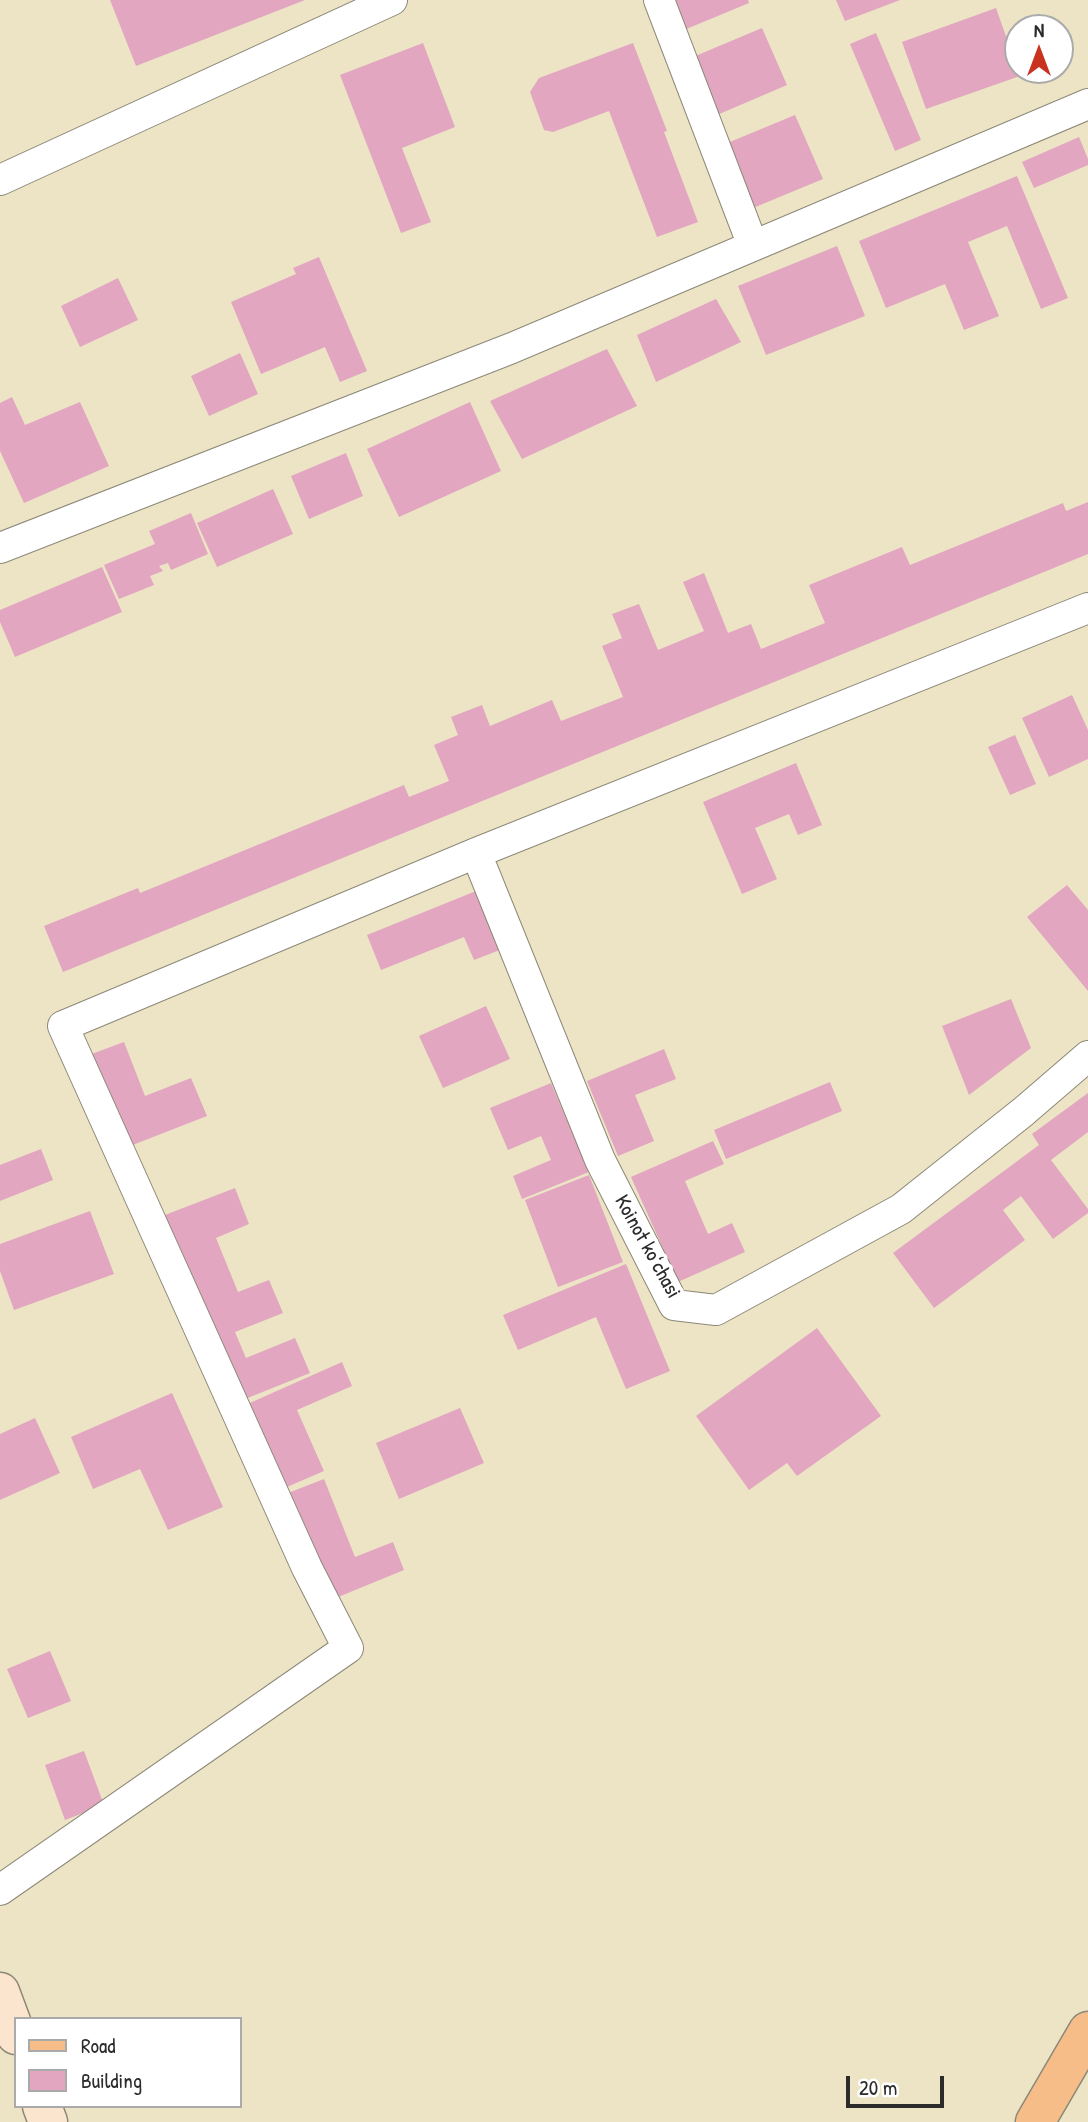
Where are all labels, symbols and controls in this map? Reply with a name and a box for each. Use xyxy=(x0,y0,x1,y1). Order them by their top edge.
north arrow xyxy=(1004,14,1074,84)
text: N xyxy=(1034,17,1044,43)
street label: Koinot koʻchasi xyxy=(608,1191,686,1303)
legend xyxy=(14,2017,242,2108)
text: Road xyxy=(81,2031,115,2060)
scale bar xyxy=(850,2062,948,2106)
text: Building xyxy=(81,2066,142,2095)
text: 20 m xyxy=(859,2073,897,2102)

